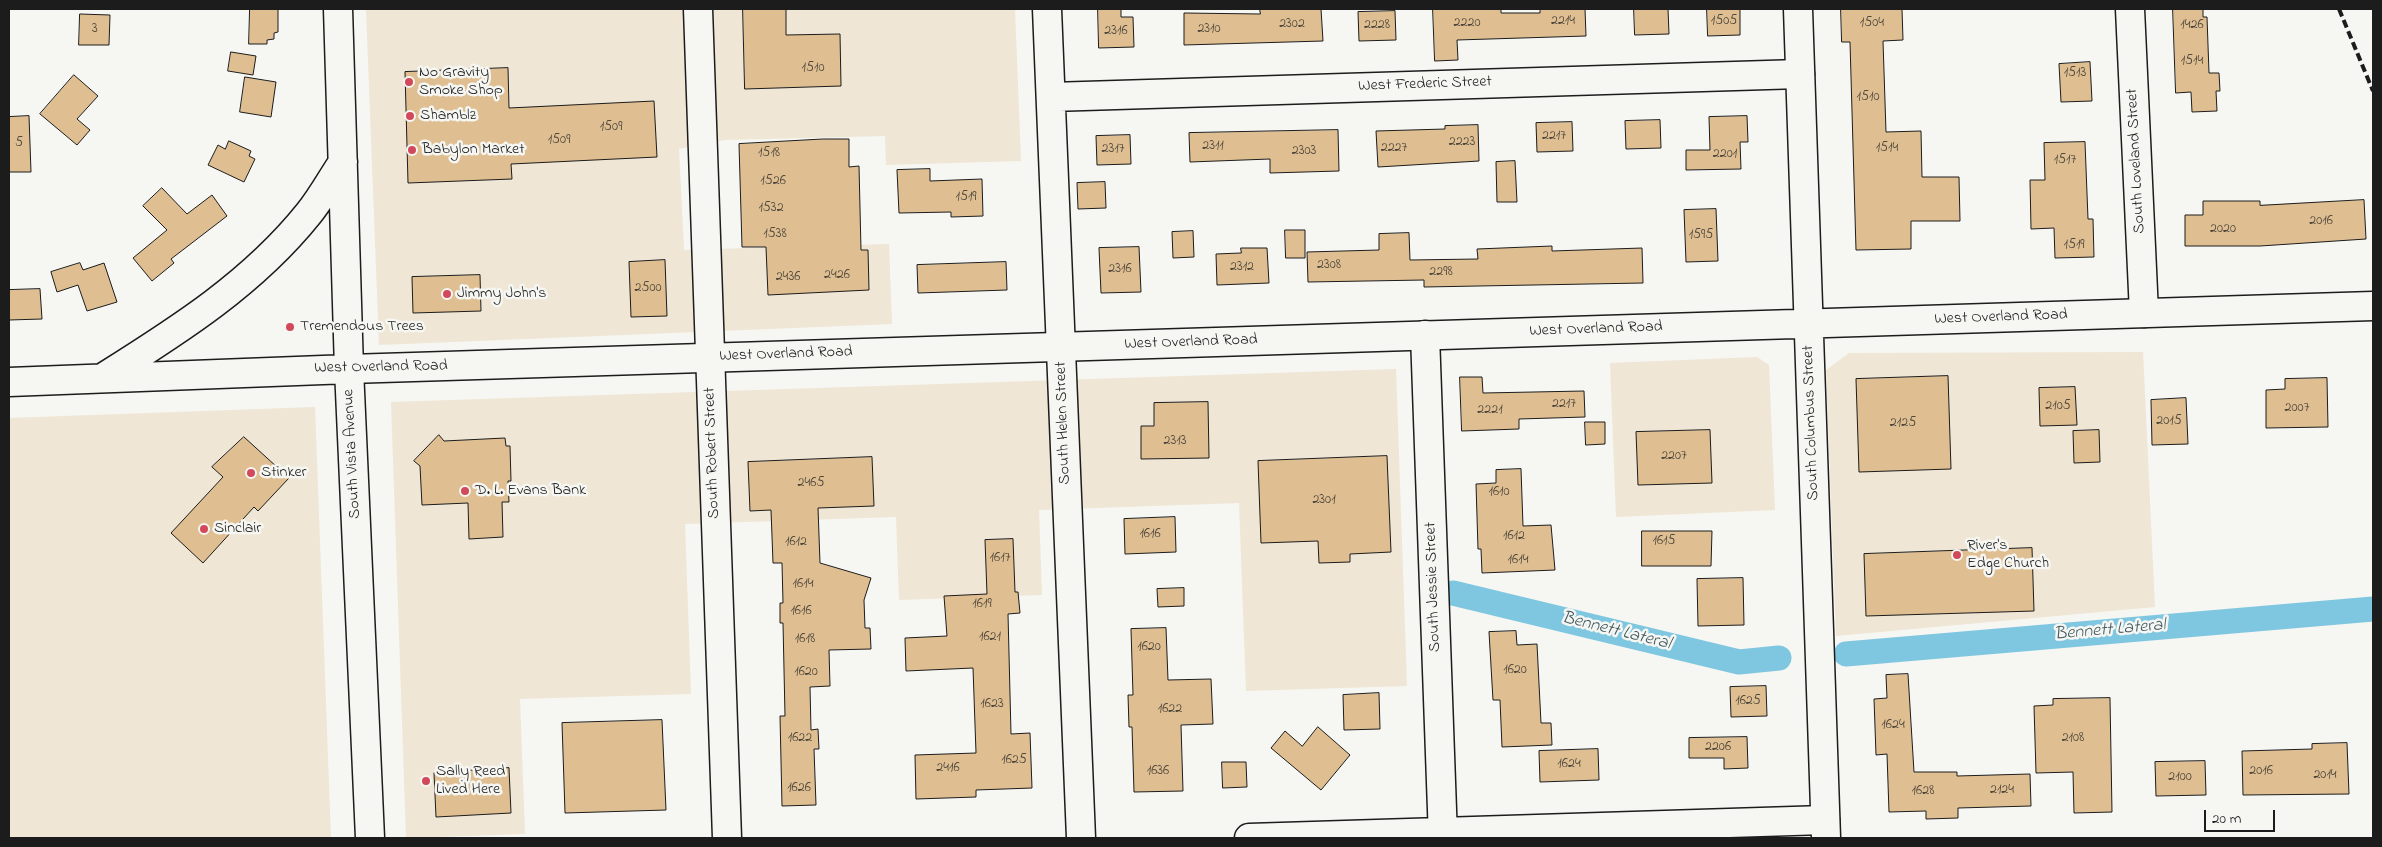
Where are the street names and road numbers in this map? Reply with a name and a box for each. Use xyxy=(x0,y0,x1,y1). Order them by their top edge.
street label: West Frederic Street xyxy=(1358,73,1492,97)
street label: South Loveland Street xyxy=(2124,88,2150,234)
street label: West Overland Road xyxy=(1934,306,2068,330)
street label: West Overland Road xyxy=(1529,318,1663,342)
street label: West Overland Road xyxy=(1124,331,1258,355)
street label: West Overland Road xyxy=(719,343,853,367)
street label: South Columbus Street xyxy=(1800,345,1824,501)
street label: West Overland Road xyxy=(314,357,448,379)
street label: South Helen Street xyxy=(1052,361,1076,485)
street label: South Robert Street xyxy=(701,387,725,519)
street label: South Vista Avenue xyxy=(340,389,366,519)
street label: South Jessie Street xyxy=(1422,522,1446,652)

